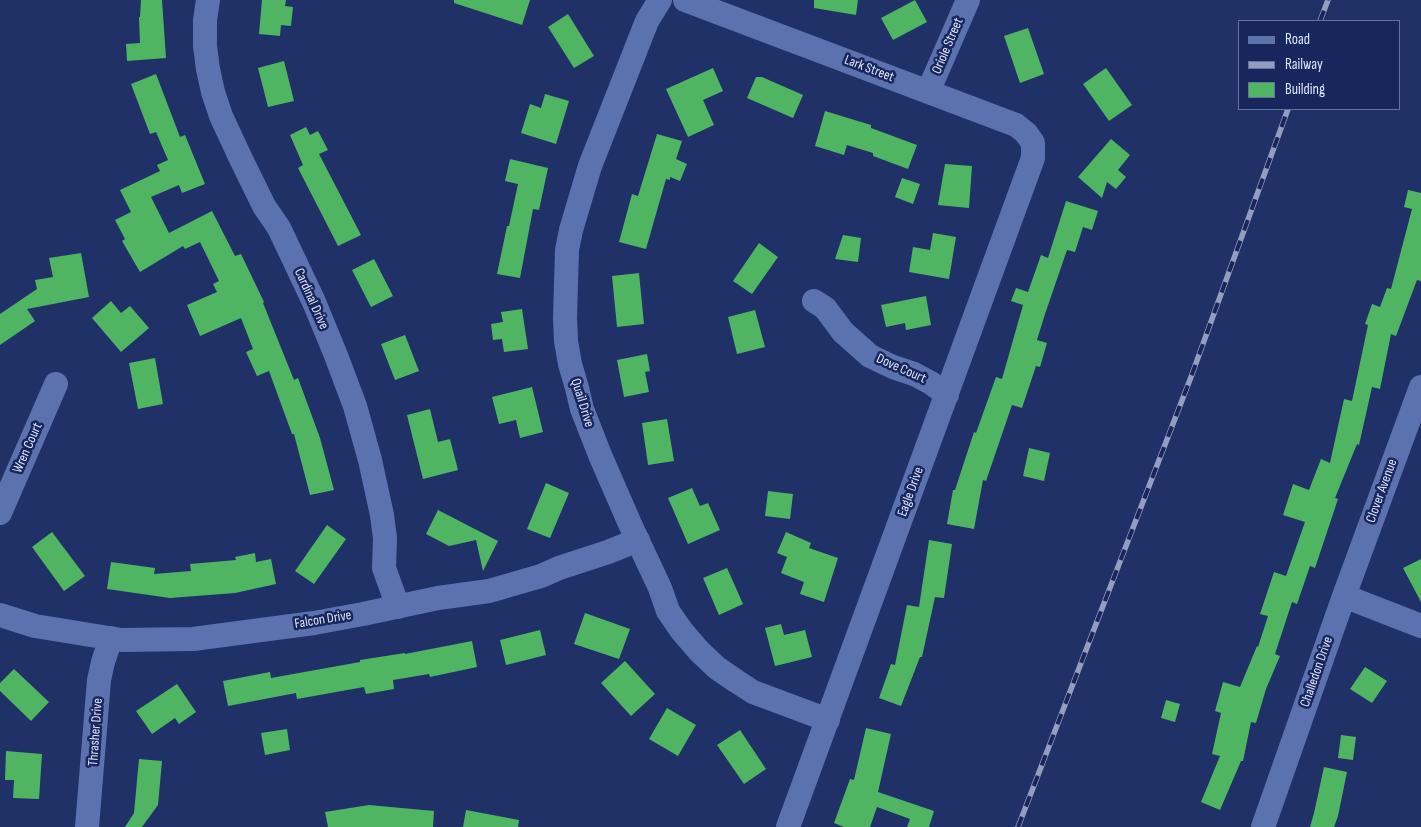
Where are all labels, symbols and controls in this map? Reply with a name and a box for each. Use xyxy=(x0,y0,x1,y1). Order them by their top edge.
street label: Oriole Street xyxy=(929,15,967,77)
legend xyxy=(1238,20,1401,110)
text: Road xyxy=(1285,30,1310,49)
street label: Lark Street xyxy=(842,52,896,86)
text: Railway xyxy=(1285,55,1323,74)
text: Building xyxy=(1285,80,1325,99)
street label: Cardinal Drive xyxy=(290,266,332,332)
street label: Dove Court xyxy=(874,351,928,387)
street label: Quail Drive xyxy=(567,377,597,429)
street label: Wren Court xyxy=(9,420,47,476)
street label: Clover Avenue xyxy=(1363,457,1401,525)
street label: Eagle Drive xyxy=(894,465,928,519)
street label: Falcon Drive xyxy=(294,607,352,633)
street label: Challedon Drive xyxy=(1297,635,1337,709)
street label: Thrasher Drive xyxy=(85,697,107,767)

